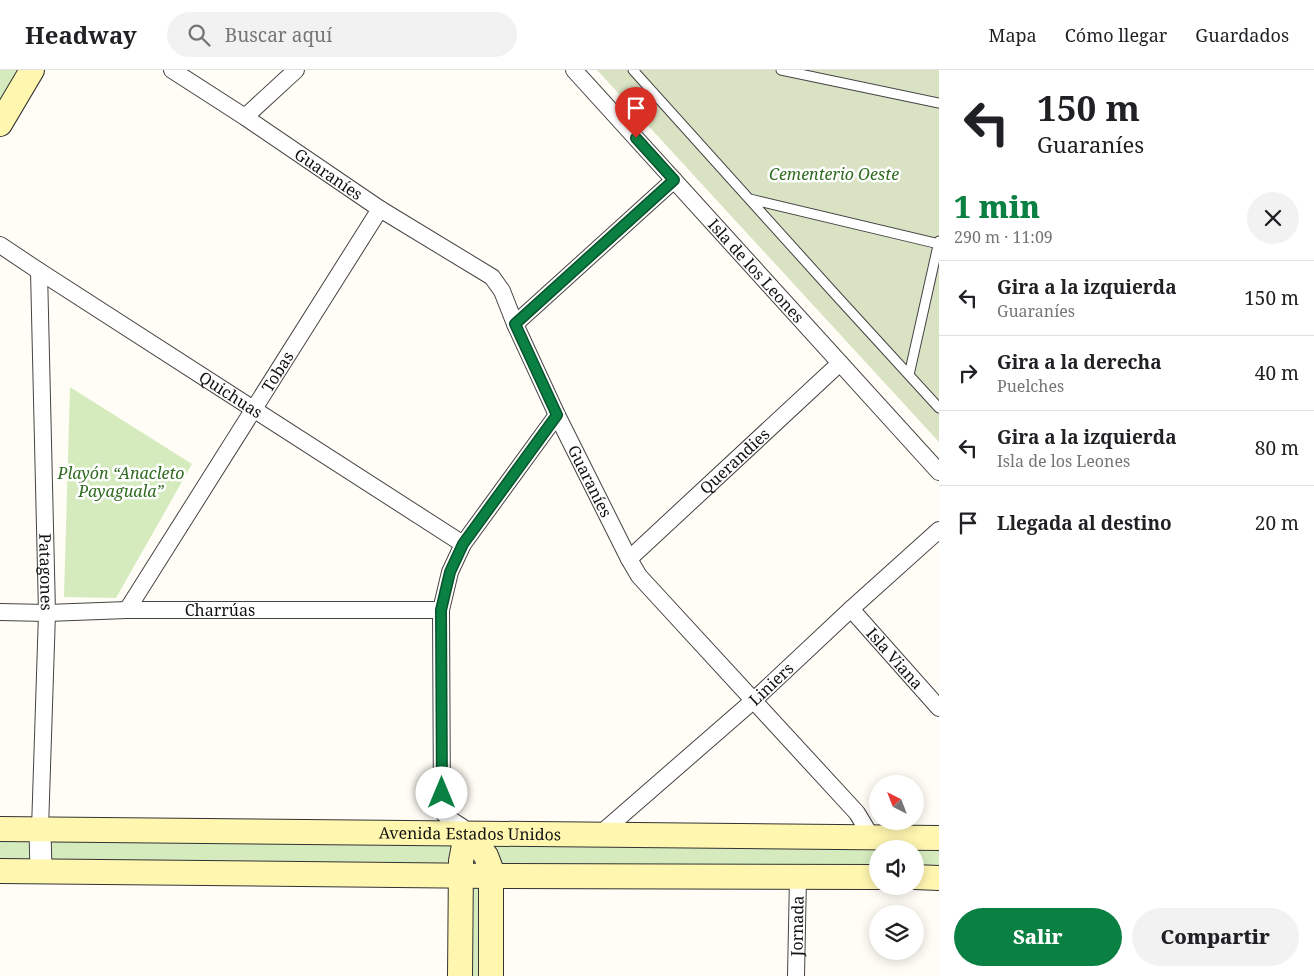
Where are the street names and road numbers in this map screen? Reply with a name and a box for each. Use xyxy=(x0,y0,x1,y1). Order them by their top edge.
street label: Guaraníes xyxy=(290,143,367,205)
street label: Isla de los Leones xyxy=(703,214,809,327)
street label: Tobas xyxy=(256,347,299,396)
street label: Quichuas xyxy=(195,366,267,423)
street label: Querandies xyxy=(695,423,774,499)
street label: Guaraníes xyxy=(563,441,617,521)
street label: Patagones xyxy=(34,533,58,611)
street label: Charrúas xyxy=(185,599,255,621)
street label: Isla Viana xyxy=(862,623,928,694)
street label: Liniers xyxy=(744,658,798,710)
street label: Avenida Estados Unidos xyxy=(379,822,561,845)
street label: Jornada xyxy=(785,895,809,958)

